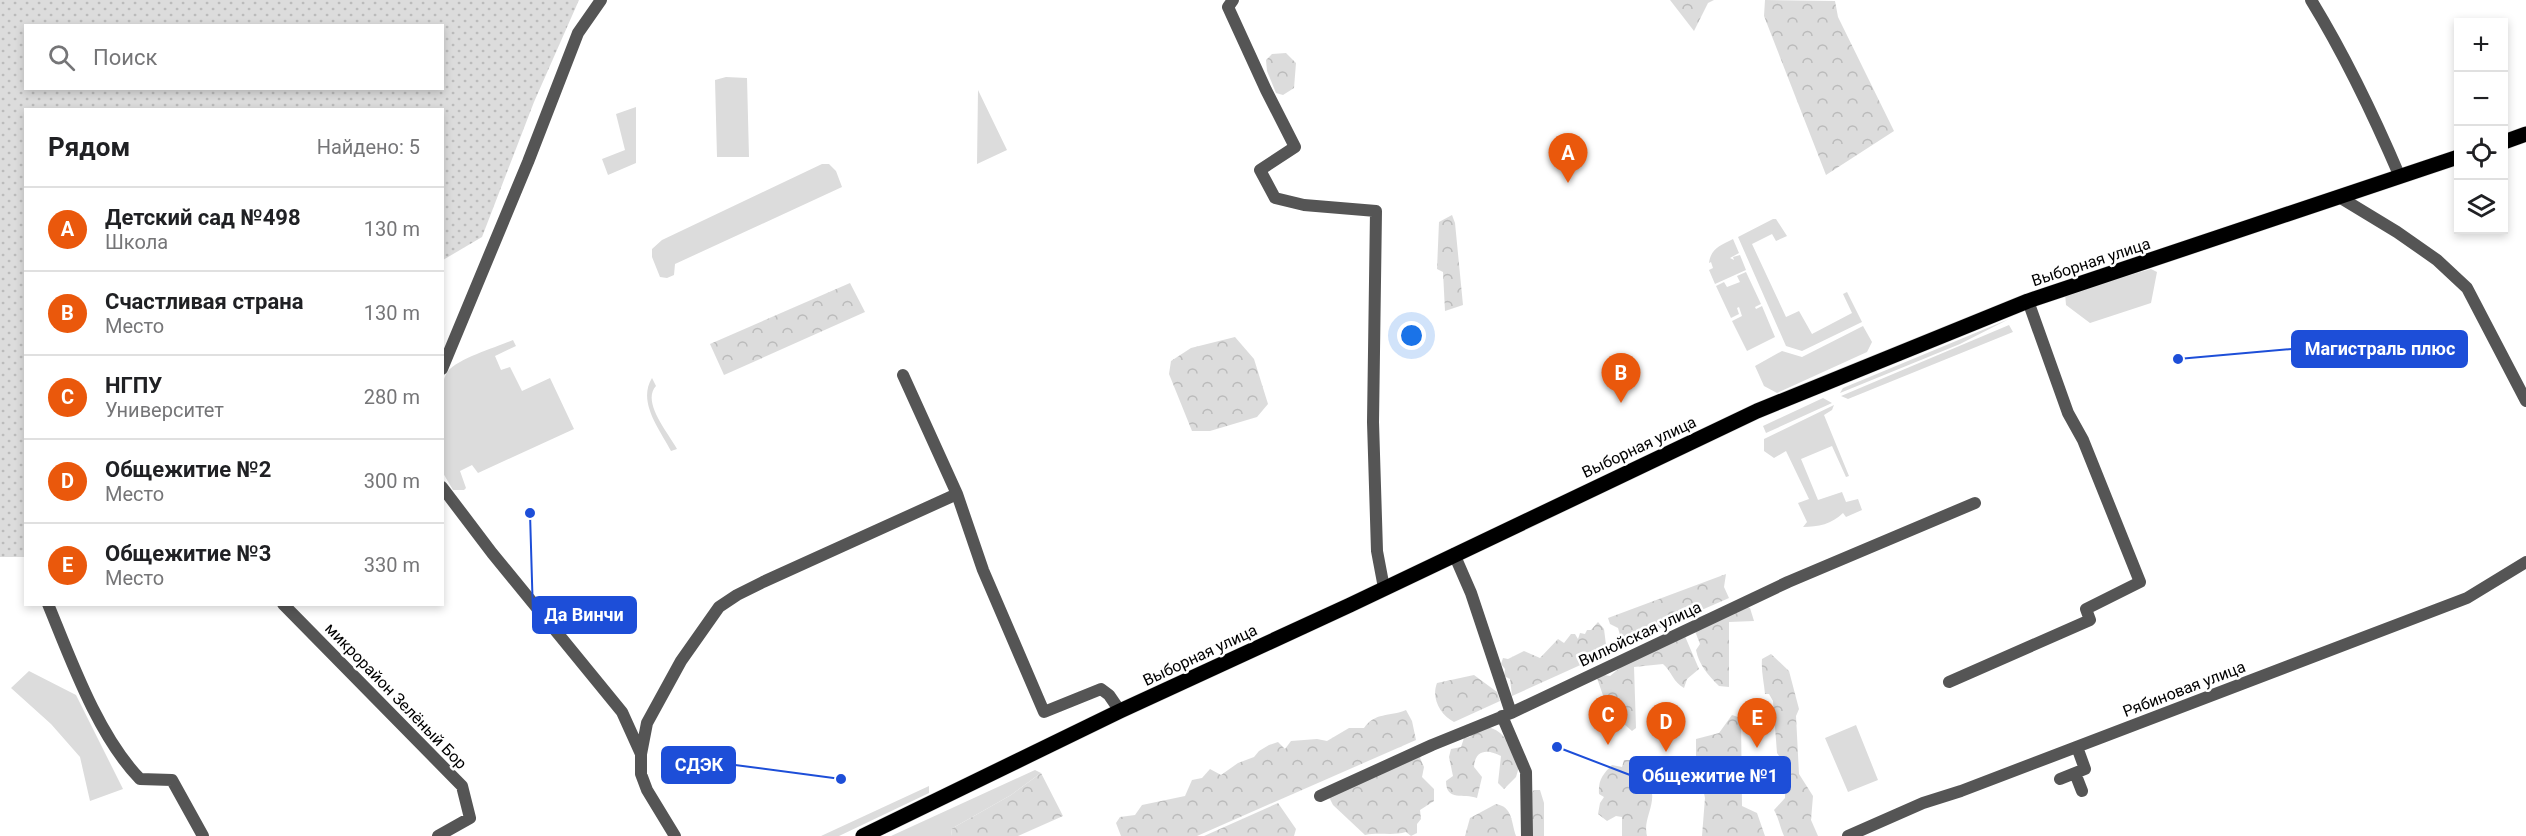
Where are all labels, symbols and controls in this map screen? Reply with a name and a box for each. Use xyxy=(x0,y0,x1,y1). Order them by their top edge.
map controls xyxy=(2454,18,2508,234)
button: + xyxy=(2454,18,2508,72)
search box xyxy=(24,24,444,90)
icon: search xyxy=(45,41,78,74)
text: Поиск xyxy=(93,45,157,70)
button: − xyxy=(2454,72,2508,126)
button: locate xyxy=(2454,126,2508,180)
text: Рядом xyxy=(48,132,130,162)
pin: A xyxy=(1548,134,1588,183)
text: Найдено: 5 xyxy=(317,135,420,159)
button: layers xyxy=(2454,180,2508,234)
text: Детский сад №498 xyxy=(105,205,301,230)
text: A xyxy=(61,217,74,241)
text: 130 m xyxy=(364,217,420,241)
text: Школа xyxy=(105,230,168,254)
street label: Выборная улица xyxy=(2029,234,2153,290)
text: Счастливая страна xyxy=(105,289,303,314)
text: B xyxy=(61,301,74,325)
text: 130 m xyxy=(364,301,420,325)
text: Место xyxy=(105,314,164,338)
your location xyxy=(1397,321,1426,350)
callout: Магистраль плюс xyxy=(2292,331,2467,367)
text: Магистраль плюс xyxy=(2305,338,2455,359)
pin: B xyxy=(1602,354,1640,403)
text: НГПУ xyxy=(105,373,162,398)
text: C xyxy=(61,385,74,409)
text: 280 m xyxy=(364,385,420,409)
text: Университет xyxy=(105,398,224,422)
street label: Выборная улица xyxy=(1579,412,1699,482)
text: Общежитие №2 xyxy=(105,457,271,482)
text: D xyxy=(61,469,74,493)
text: 300 m xyxy=(364,469,420,493)
text: Место xyxy=(105,482,164,506)
text: Общежитие №3 xyxy=(105,541,271,566)
text: E xyxy=(62,553,73,577)
text: 330 m xyxy=(364,553,420,577)
text: Место xyxy=(105,566,164,590)
callout: Да Винчи xyxy=(533,597,636,633)
street label: Вилюйская улица xyxy=(1576,597,1704,671)
text: Да Винчи xyxy=(544,604,624,625)
street label: микрорайон Зелёный Бор xyxy=(321,619,471,773)
street label: Выборная улица xyxy=(1140,620,1260,690)
street label: Рябиновая улица xyxy=(2120,657,2248,721)
pin: C xyxy=(1588,696,1628,745)
pin: E xyxy=(1738,698,1776,748)
pin: D xyxy=(1646,702,1686,752)
callout: СДЭК xyxy=(662,747,735,783)
text: СДЭК xyxy=(675,754,724,775)
callout: Общежитие №1 xyxy=(1630,757,1790,793)
text: Общежитие №1 xyxy=(1642,765,1778,786)

